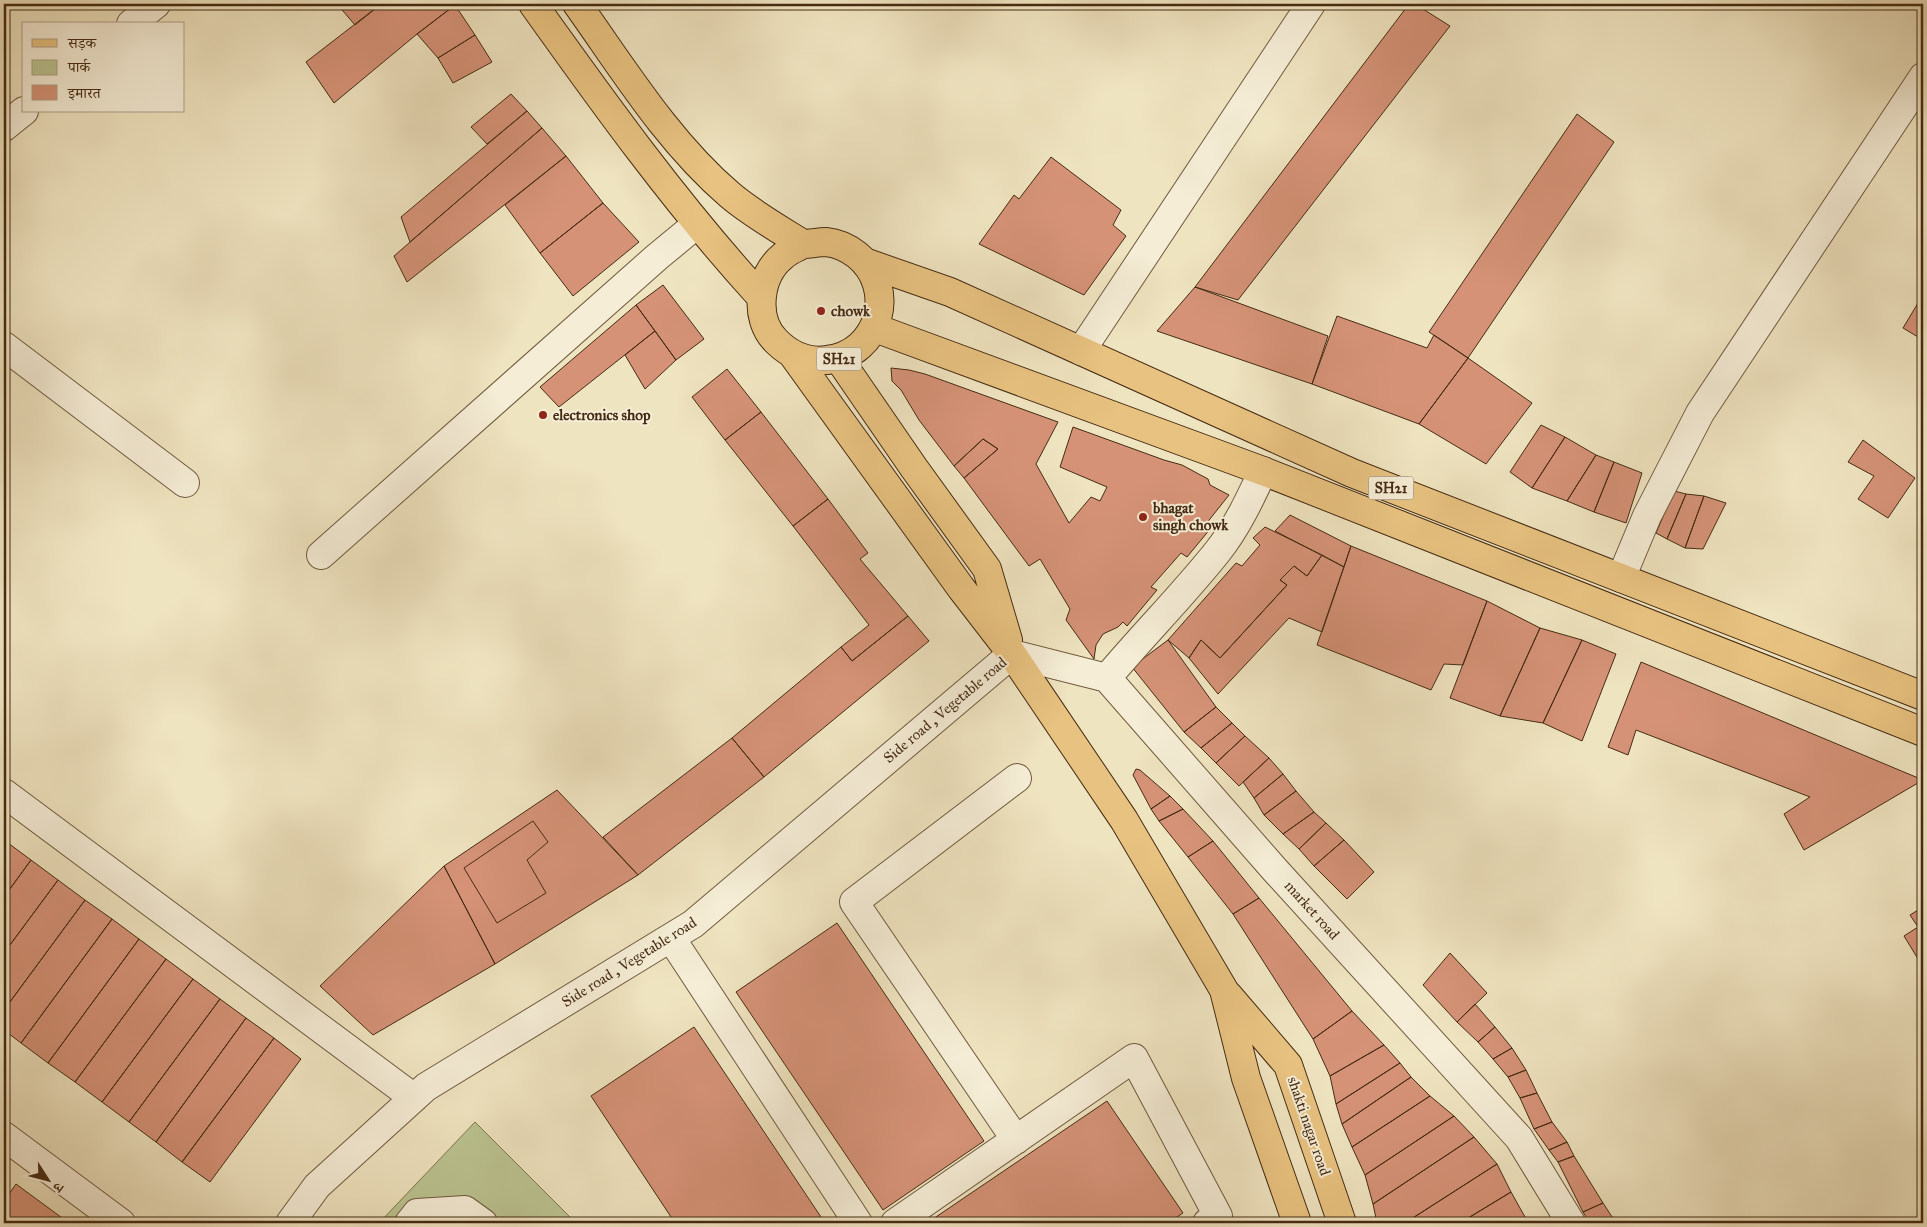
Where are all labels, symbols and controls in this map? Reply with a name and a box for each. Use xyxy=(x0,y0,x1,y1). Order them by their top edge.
legend xyxy=(22,22,185,112)
text: सड़क xyxy=(67,34,97,52)
text: पार्क xyxy=(67,58,91,76)
text: इमारत xyxy=(67,84,102,102)
place label: chowk xyxy=(831,302,871,320)
marker: chowk xyxy=(815,305,827,317)
road number: SH21 xyxy=(816,348,862,370)
place label: electronics shop xyxy=(553,406,651,425)
marker: electronics shop xyxy=(537,409,549,421)
road number: SH21 xyxy=(1368,476,1414,499)
place label: bhagat singh chowk xyxy=(1152,499,1229,535)
marker: bhagat singh chowk xyxy=(1137,511,1149,523)
street label: Side road , Vegetable road xyxy=(880,653,1011,767)
street label: market road xyxy=(1281,877,1343,944)
street label: Side road , Vegetable road xyxy=(558,913,700,1011)
street label: shakti nagar road xyxy=(1284,1074,1335,1178)
north arrow xyxy=(22,1154,72,1204)
text: उ xyxy=(49,1179,68,1196)

